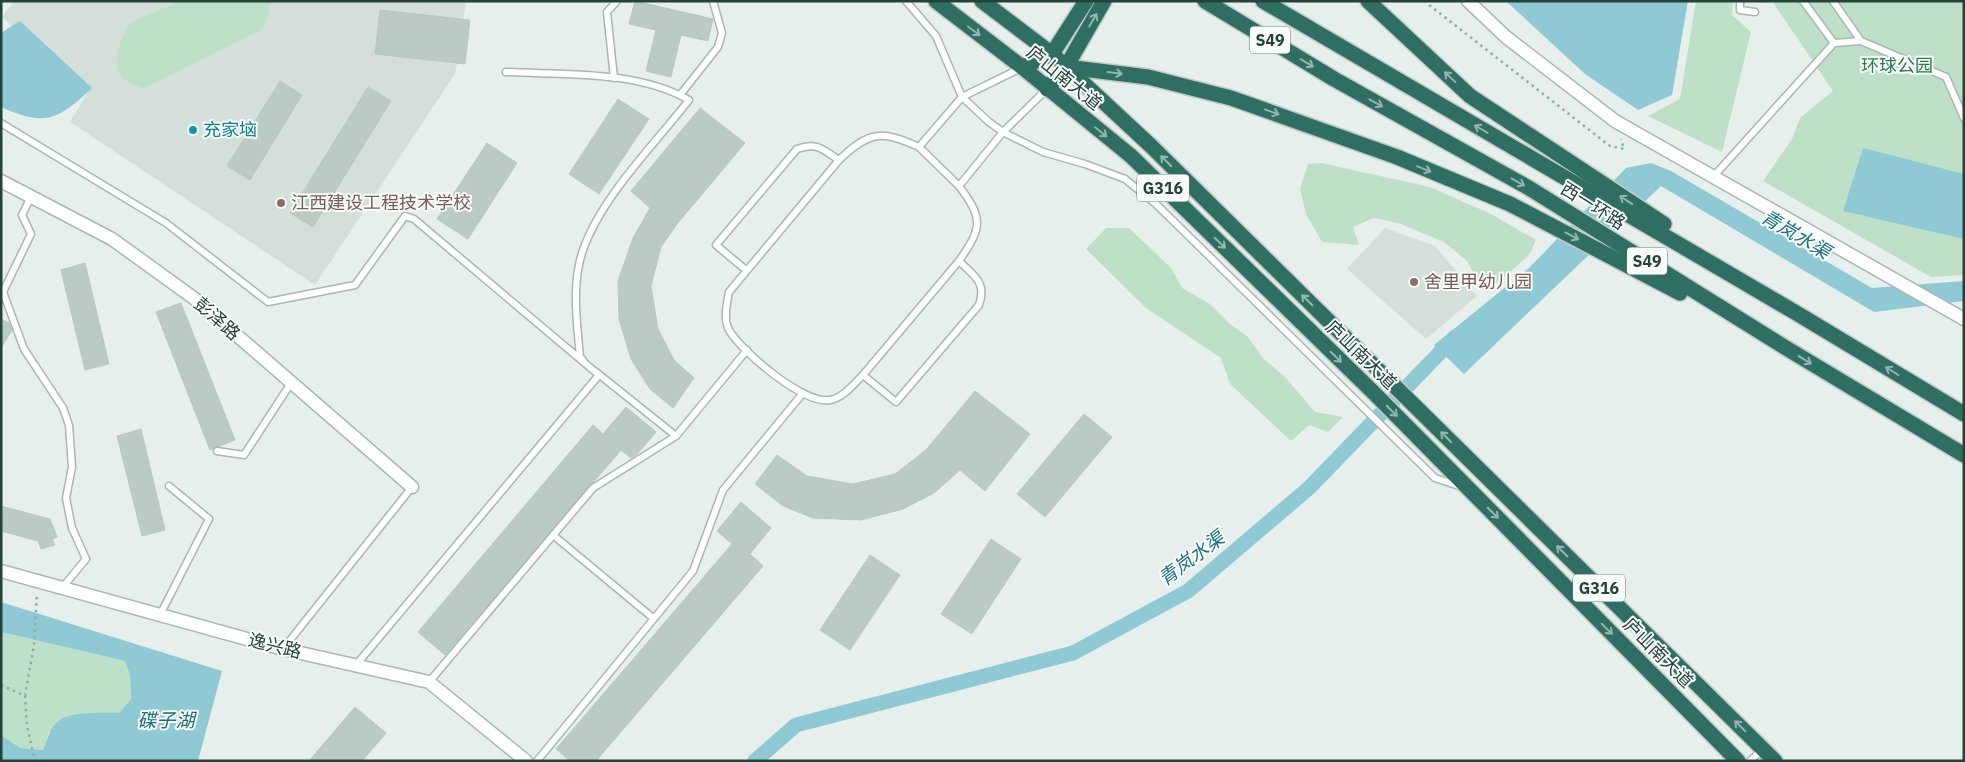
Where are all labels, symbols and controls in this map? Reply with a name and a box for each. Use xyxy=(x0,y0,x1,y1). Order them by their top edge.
one-way arrow xyxy=(1089,13,1099,28)
one-way arrow xyxy=(967,26,980,37)
road number: S49 xyxy=(1250,26,1290,54)
street label: 庐山南大道 xyxy=(1022,40,1107,115)
park label: 环球公园 xyxy=(1861,54,1933,77)
one-way arrow xyxy=(1300,58,1314,68)
one-way arrow xyxy=(1106,68,1122,78)
one-way arrow xyxy=(1444,71,1456,83)
one-way arrow xyxy=(1369,98,1383,108)
one-way arrow xyxy=(1264,108,1280,118)
place label: 充家垴 xyxy=(203,118,257,141)
one-way arrow xyxy=(1474,123,1488,133)
marker: 充家垴 xyxy=(187,124,199,136)
one-way arrow xyxy=(1094,127,1107,138)
one-way arrow xyxy=(1160,155,1172,167)
one-way arrow xyxy=(1416,164,1431,174)
road number: G316 xyxy=(1137,174,1189,202)
street label: 西一环路 xyxy=(1557,177,1630,234)
one-way arrow xyxy=(1510,178,1525,187)
place label: 江西建设工程技术学校 xyxy=(291,191,471,214)
one-way arrow xyxy=(1620,194,1634,204)
marker: 江西建设工程技术学校 xyxy=(275,197,287,209)
water label: 青岚水渠 xyxy=(1757,204,1837,265)
one-way arrow xyxy=(1564,232,1579,241)
one-way arrow xyxy=(1214,237,1226,249)
road number: S49 xyxy=(1627,248,1667,274)
place label: 舍里甲幼儿园 xyxy=(1424,270,1532,293)
marker: 舍里甲幼儿园 xyxy=(1408,276,1420,288)
street label: 彭泽路 xyxy=(189,292,245,345)
one-way arrow xyxy=(1300,294,1313,306)
street label: 庐山南大道 xyxy=(1321,315,1402,394)
one-way arrow xyxy=(1330,350,1342,362)
one-way arrow xyxy=(1797,355,1811,365)
one-way arrow xyxy=(1885,366,1899,376)
one-way arrow xyxy=(1385,405,1398,417)
one-way arrow xyxy=(1440,431,1452,443)
one-way arrow xyxy=(1487,507,1499,519)
water label: 青岚水渠 xyxy=(1153,524,1231,590)
one-way arrow xyxy=(1556,545,1568,557)
road number: G316 xyxy=(1573,574,1625,602)
street label: 庐山南大道 xyxy=(1618,613,1698,693)
one-way arrow xyxy=(1601,622,1613,635)
street label: 逸兴路 xyxy=(246,628,304,663)
water label: 碟子湖 xyxy=(137,708,197,732)
one-way arrow xyxy=(1734,720,1746,732)

